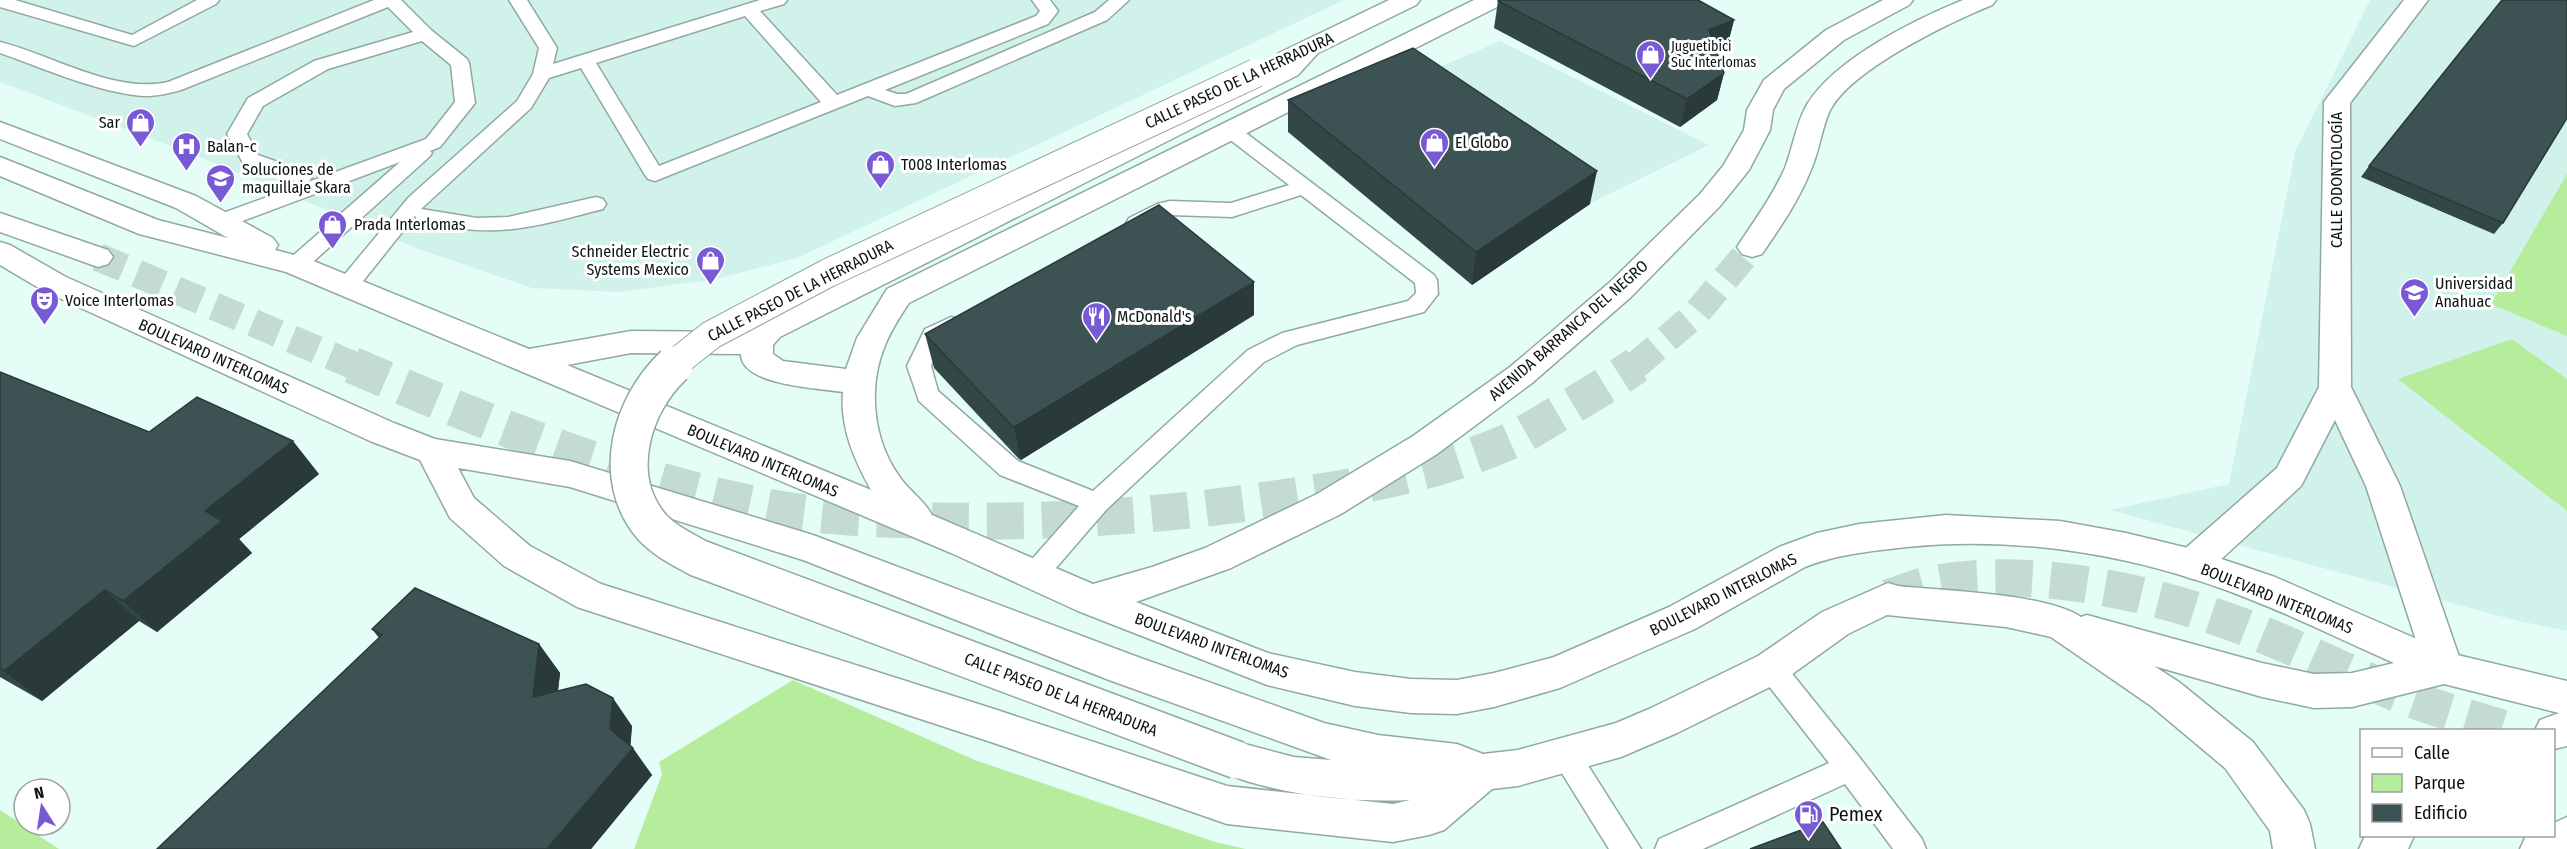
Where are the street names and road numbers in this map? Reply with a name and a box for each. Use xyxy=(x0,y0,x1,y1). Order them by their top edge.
street label: CALLE PASEO DE LA HERRADURA xyxy=(1142,28,1337,133)
street label: CALLE ODONTOLOGÍA xyxy=(2327,111,2346,248)
street label: CALLE PASEO DE LA HERRADURA xyxy=(704,235,897,346)
street label: AVENIDA BARRANCA DEL NEGRO xyxy=(1485,256,1652,405)
street label: BOULEVARD INTERLOMAS xyxy=(136,315,292,398)
street label: BOULEVARD INTERLOMAS xyxy=(684,420,841,501)
street label: BOULEVARD INTERLOMAS xyxy=(1647,549,1800,640)
street label: BOULEVARD INTERLOMAS xyxy=(2198,559,2356,638)
street label: BOULEVARD INTERLOMAS xyxy=(1132,609,1291,682)
street label: CALLE PASEO DE LA HERRADURA xyxy=(961,649,1161,740)

